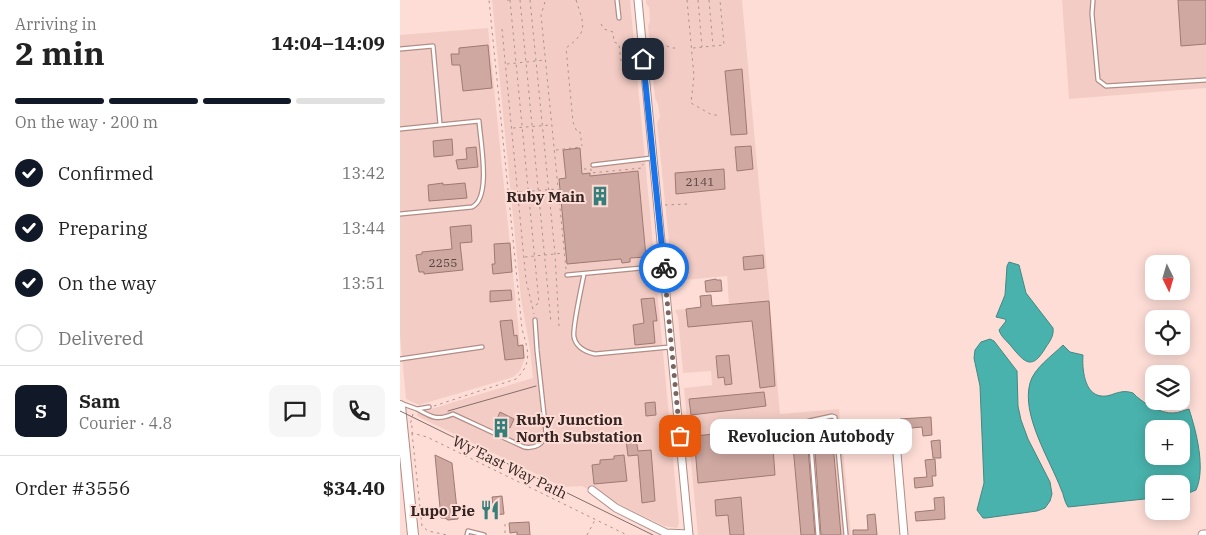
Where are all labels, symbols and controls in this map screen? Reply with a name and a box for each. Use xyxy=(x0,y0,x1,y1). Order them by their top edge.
text: Arriving in xyxy=(15,14,97,34)
text: 14:04–14:09 xyxy=(271,31,385,55)
text: 2 min xyxy=(15,32,105,74)
pin xyxy=(622,38,664,80)
icon: home xyxy=(629,45,657,73)
text: On the way · 200 m xyxy=(15,112,158,132)
icon: check xyxy=(15,159,43,187)
text: Confirmed xyxy=(58,161,153,185)
text: 13:42 xyxy=(342,163,385,183)
house number: 2141 xyxy=(686,174,714,189)
building icon: Ruby Main xyxy=(589,185,611,207)
place label: Ruby Main xyxy=(506,187,585,206)
icon: check xyxy=(15,214,43,242)
text: Preparing xyxy=(58,216,147,240)
text: 13:44 xyxy=(342,218,385,238)
courier xyxy=(639,243,689,293)
icon: bike xyxy=(650,254,678,282)
house number: 2255 xyxy=(429,255,457,270)
north arrow xyxy=(1145,255,1190,300)
map controls xyxy=(1145,255,1190,520)
icon: check xyxy=(15,269,43,297)
text: On the way xyxy=(58,271,156,295)
text: 13:51 xyxy=(342,273,385,293)
button: locate xyxy=(1145,310,1190,355)
text: Delivered xyxy=(58,326,144,350)
button: layers xyxy=(1145,365,1190,410)
button: chat xyxy=(269,385,321,437)
button: phone xyxy=(333,385,385,437)
text: Sam xyxy=(79,389,120,413)
text: S xyxy=(35,399,47,423)
place label: Ruby Junction North Substation xyxy=(516,410,643,446)
text: Courier · 4.8 xyxy=(79,413,172,433)
pin xyxy=(659,415,701,457)
building icon: Ruby Junction North Substation xyxy=(490,417,512,439)
callout: Revolucion Autobody xyxy=(710,418,912,454)
button: + xyxy=(1145,420,1190,465)
icon: bag xyxy=(666,422,694,450)
text: Revolucion Autobody xyxy=(728,426,894,446)
street label: Wy'East Way Path xyxy=(450,431,570,503)
button: − xyxy=(1145,475,1190,520)
text: Order #3556 xyxy=(15,476,130,500)
text: $34.40 xyxy=(323,476,385,500)
restaurant icon: Lupo Pie xyxy=(479,499,501,521)
place label: Lupo Pie xyxy=(411,501,475,520)

